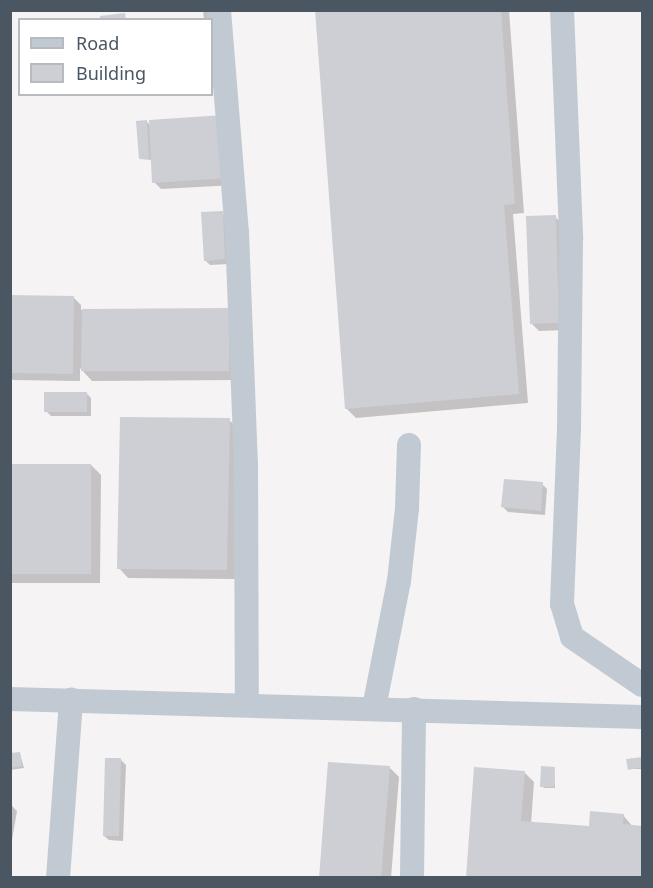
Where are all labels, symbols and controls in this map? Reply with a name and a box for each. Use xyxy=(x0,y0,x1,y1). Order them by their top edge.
legend xyxy=(18,18,213,96)
text: Road xyxy=(76,31,119,55)
text: Building xyxy=(76,61,146,85)

